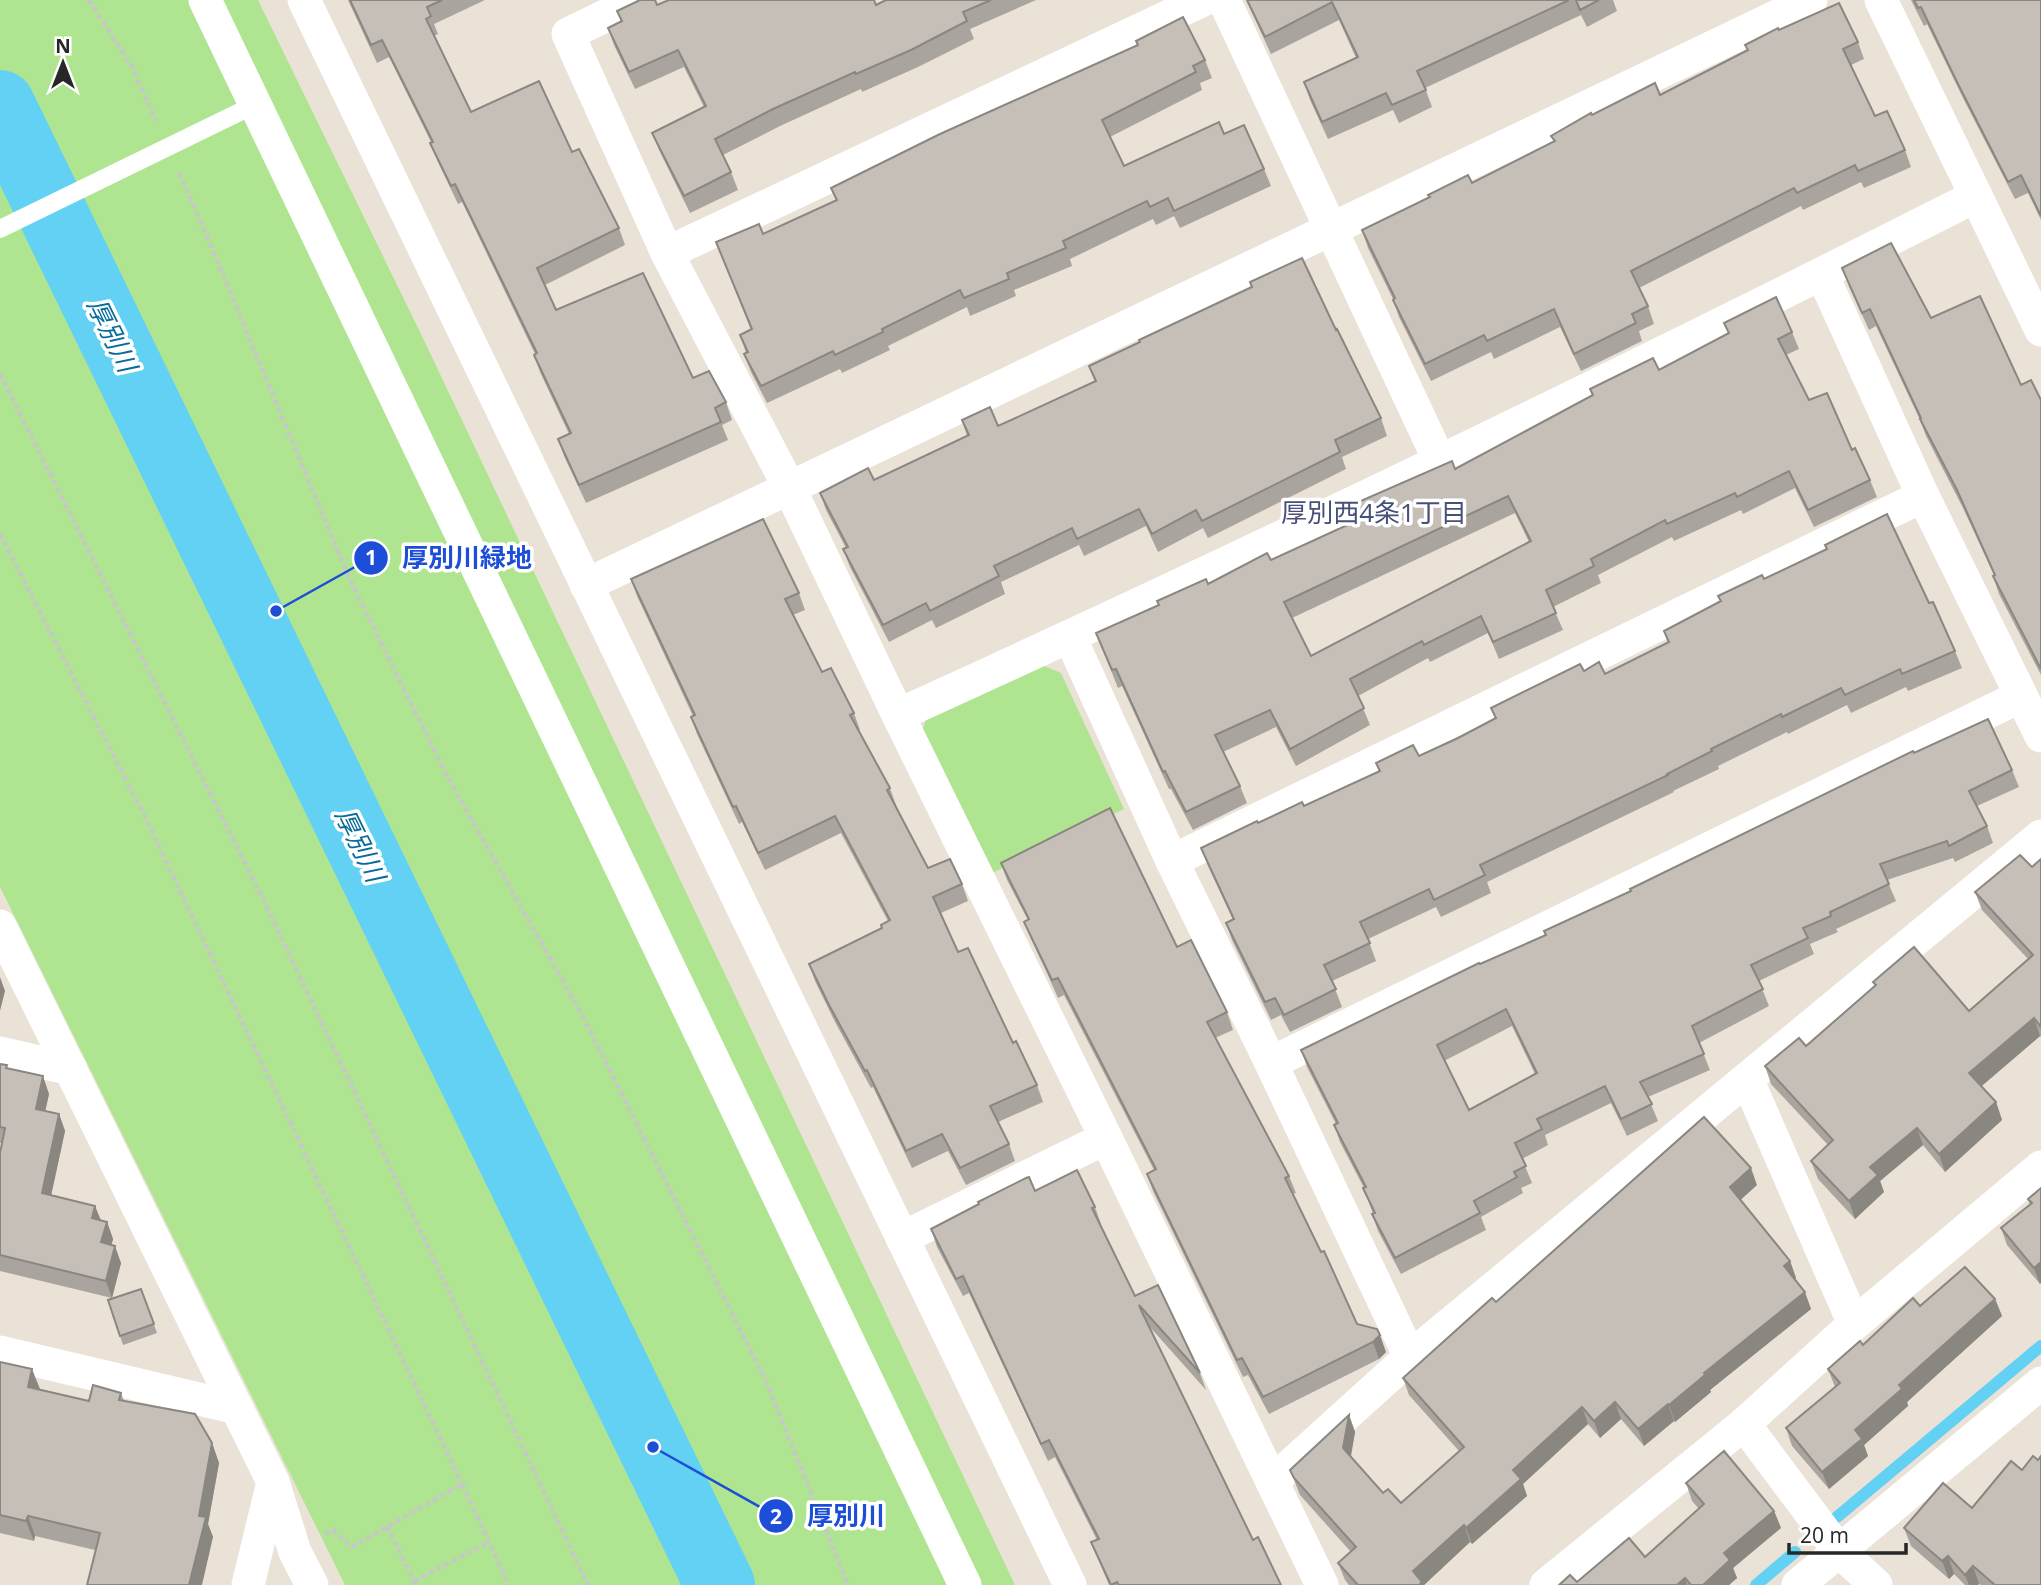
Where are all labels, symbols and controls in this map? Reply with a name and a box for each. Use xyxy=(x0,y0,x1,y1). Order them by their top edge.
north arrow xyxy=(28,28,98,98)
text: N xyxy=(55,33,71,59)
water label: 厚別川 xyxy=(80,292,147,380)
district label: 厚別西4条1丁目 xyxy=(1281,494,1467,530)
callout: 厚別川緑地 xyxy=(353,534,546,581)
text: 厚別川緑地 xyxy=(402,539,532,575)
text: 1 xyxy=(365,543,377,571)
water label: 厚別川 xyxy=(328,802,395,890)
callout: 厚別川 xyxy=(758,1493,899,1540)
text: 厚別川 xyxy=(807,1497,885,1533)
text: 2 xyxy=(770,1502,782,1530)
scale bar xyxy=(1789,1512,1906,1556)
text: 20 m xyxy=(1800,1521,1849,1549)

